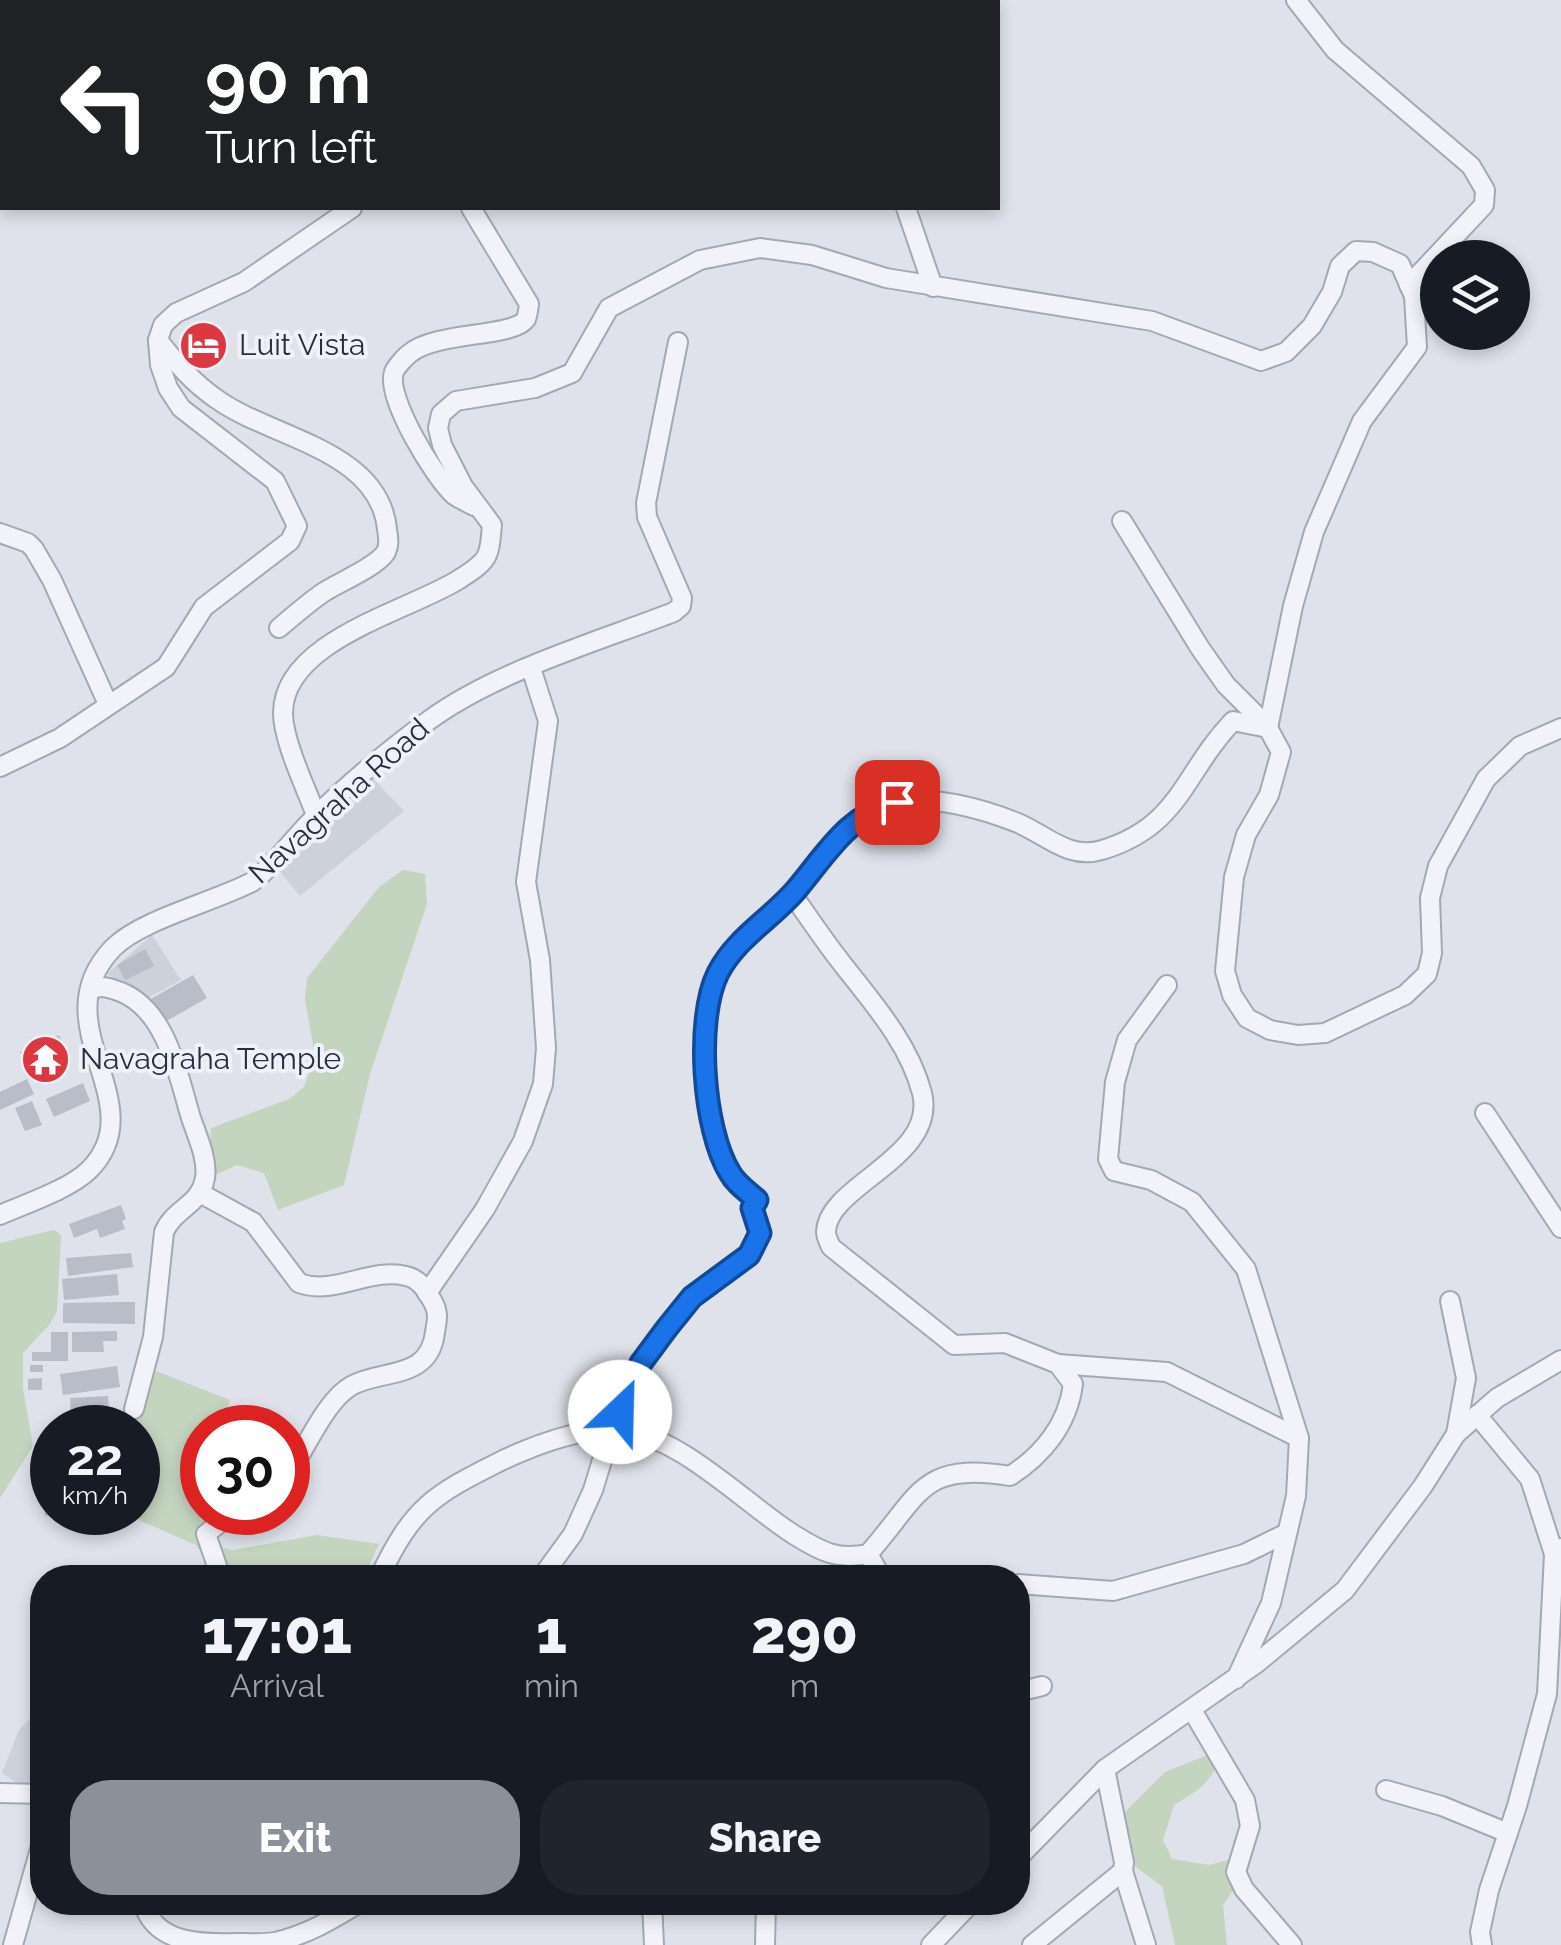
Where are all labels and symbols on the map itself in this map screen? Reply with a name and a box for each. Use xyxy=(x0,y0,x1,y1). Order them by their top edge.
hotel icon: Luit Vista xyxy=(178,319,230,371)
place label: Luit Vista xyxy=(239,327,365,362)
street label: Navagraha Road xyxy=(242,711,436,890)
pin xyxy=(855,760,940,845)
temple icon: Navagraha Temple xyxy=(19,1033,71,1085)
place label: Navagraha Temple xyxy=(80,1041,341,1076)
position arrow xyxy=(568,1360,672,1464)
speed limit sign: 30 xyxy=(180,1405,310,1535)

